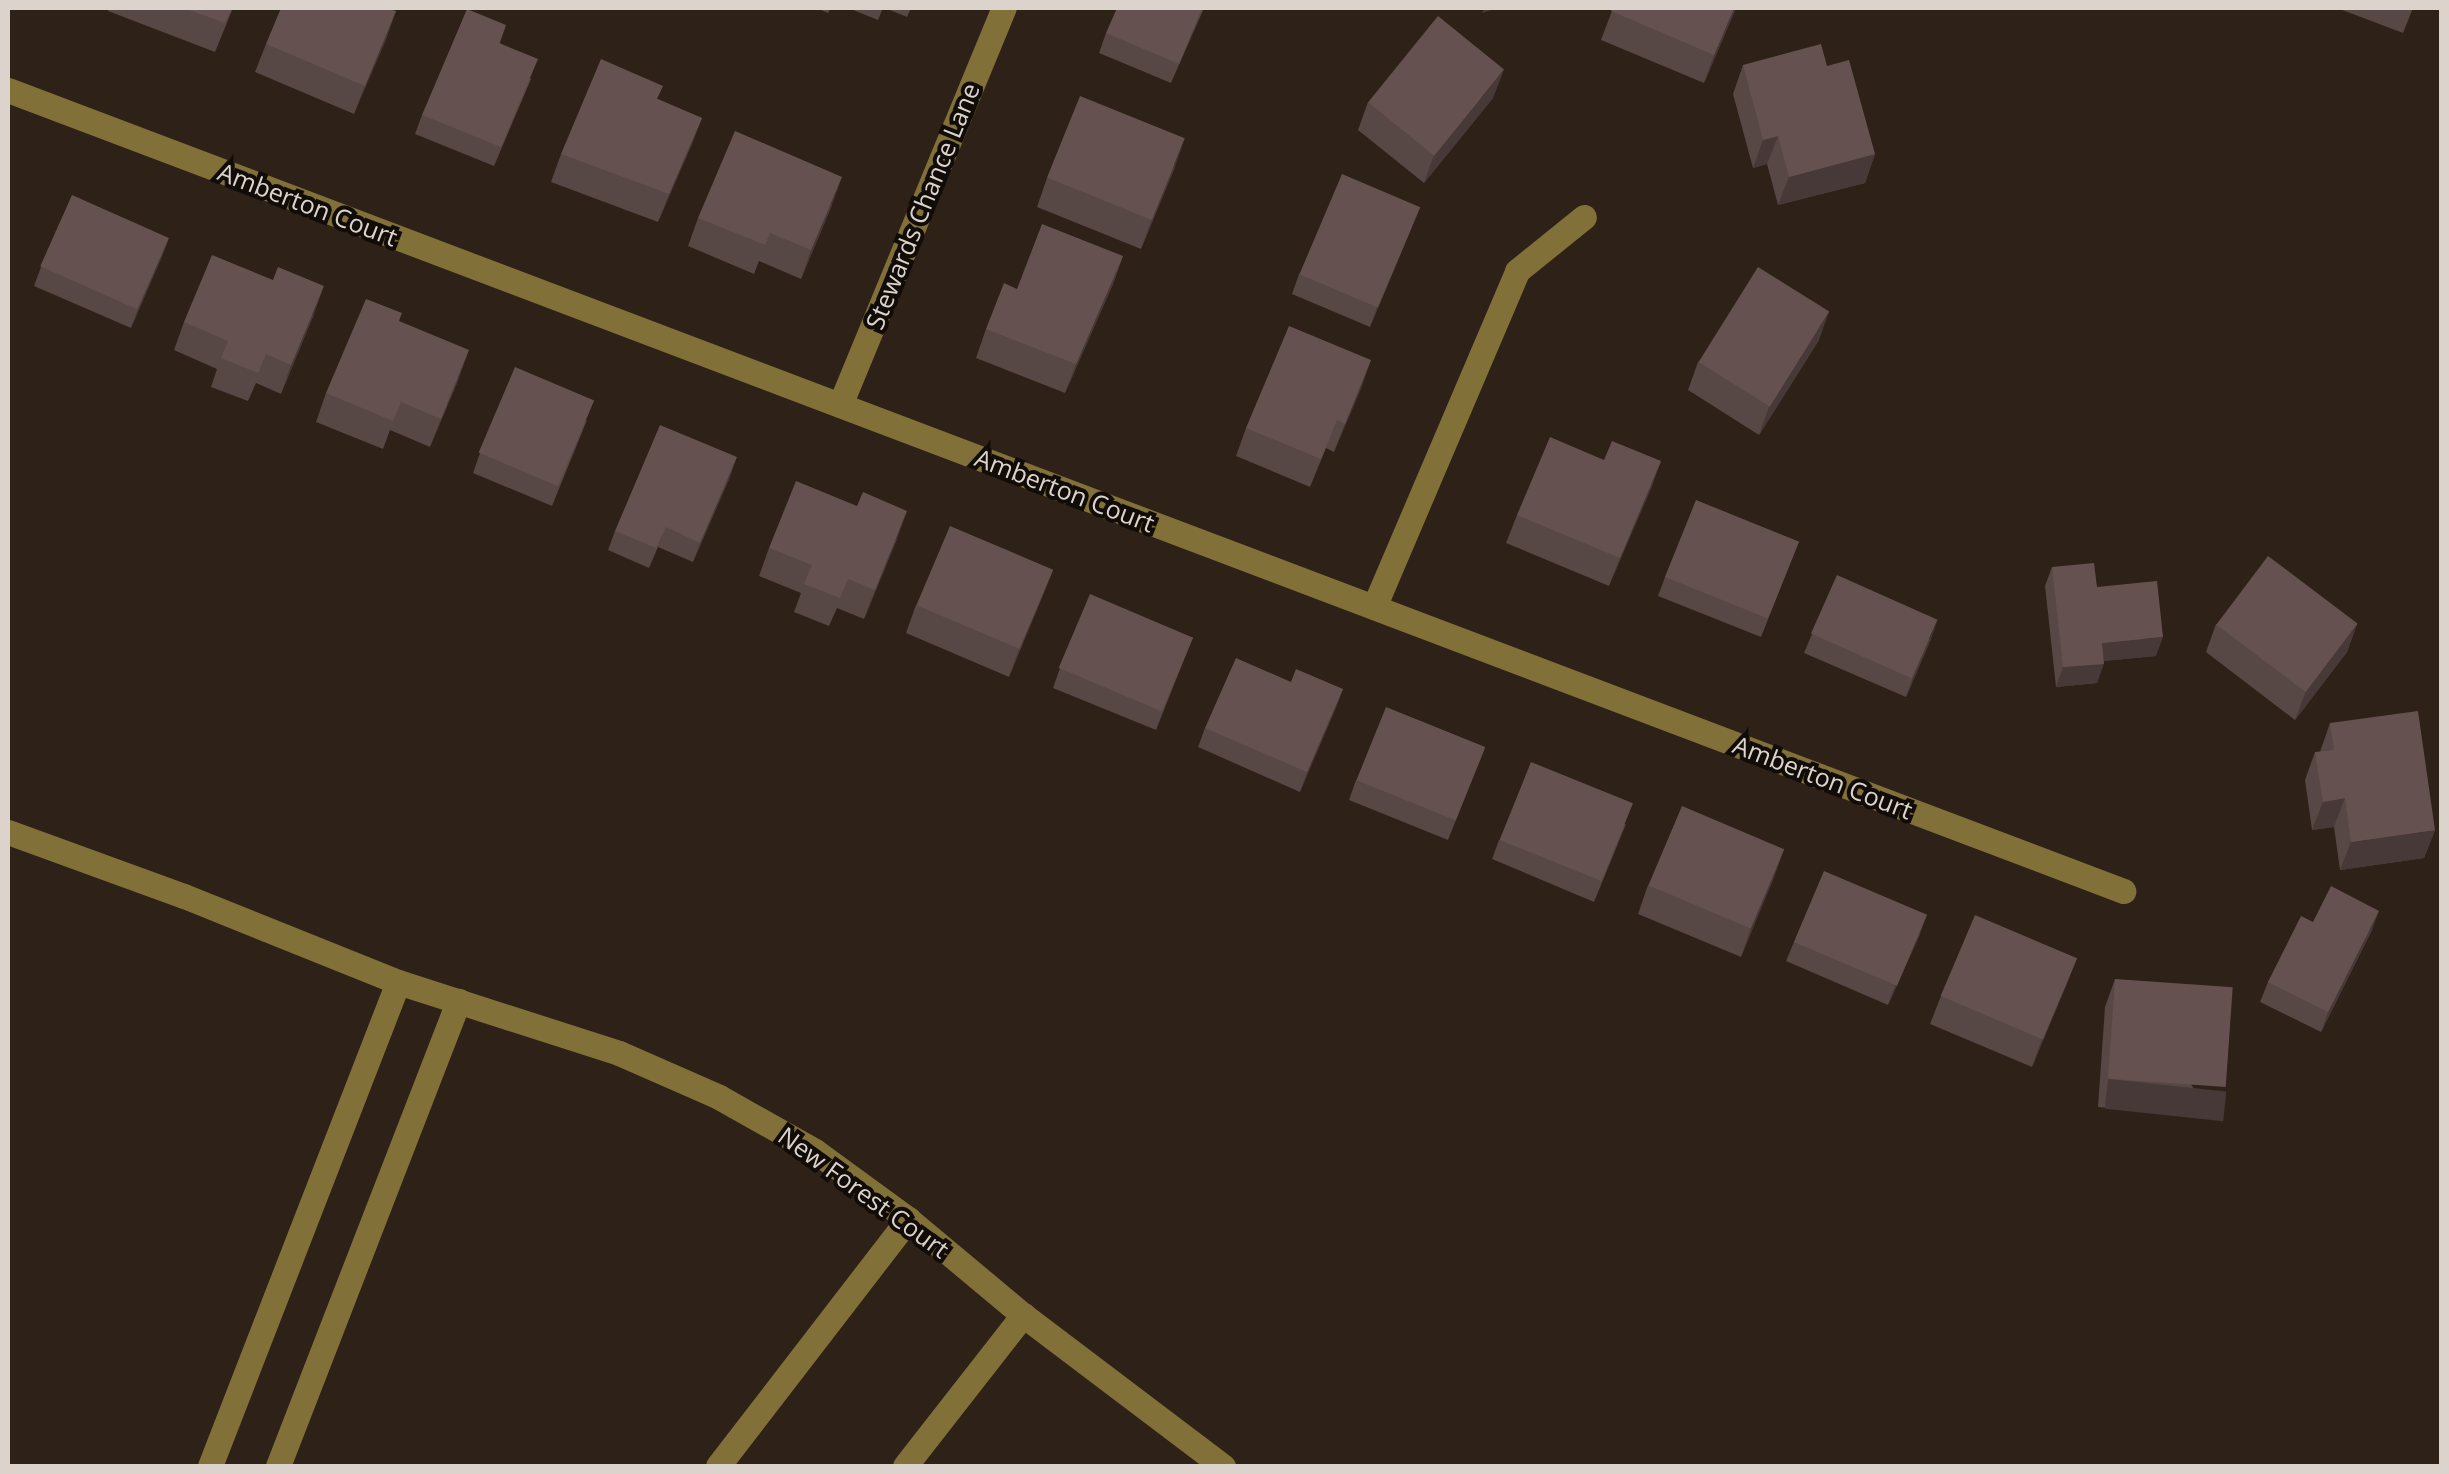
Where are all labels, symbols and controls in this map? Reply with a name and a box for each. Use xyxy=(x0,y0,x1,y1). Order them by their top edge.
street label: Stewards Chance Lane xyxy=(859,78,985,334)
street label: Amberton Court xyxy=(214,156,402,252)
street label: Amberton Court xyxy=(971,442,1159,538)
street label: Amberton Court xyxy=(1729,729,1917,825)
street label: New Forest Court xyxy=(773,1120,955,1264)

